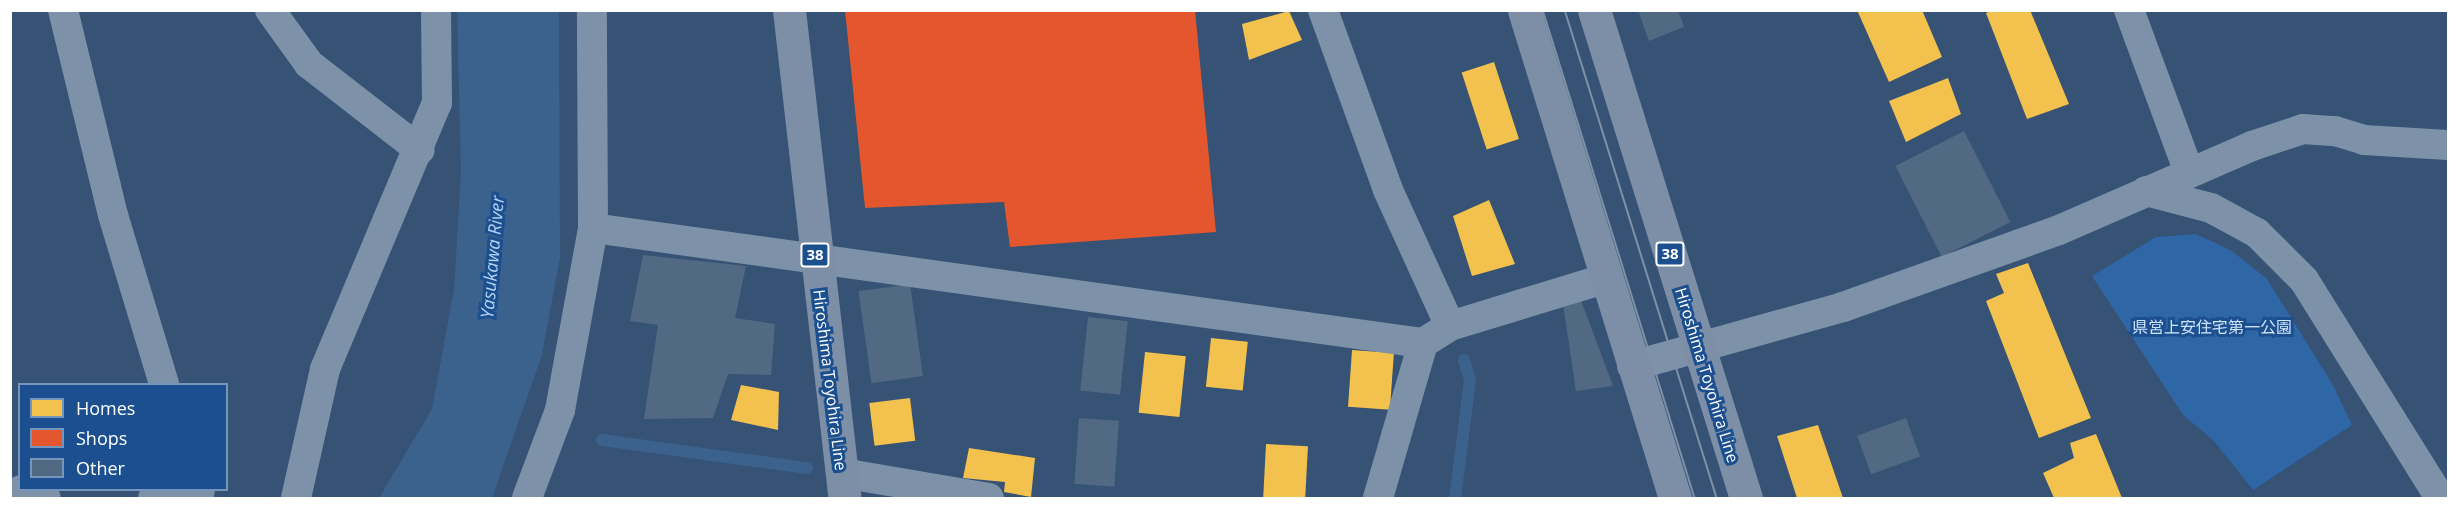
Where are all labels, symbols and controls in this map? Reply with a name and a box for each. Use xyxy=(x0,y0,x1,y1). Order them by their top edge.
water label: Yasukawa River xyxy=(476,195,508,319)
road number: 38 xyxy=(1655,242,1685,266)
road number: 38 xyxy=(800,243,830,267)
street label: Hiroshima Toyohira Line xyxy=(1671,285,1743,465)
street label: Hiroshima Toyohira Line xyxy=(809,288,851,472)
park label: 県営上安住宅第一公園 xyxy=(2132,317,2292,337)
legend xyxy=(18,383,228,491)
text: Homes xyxy=(76,396,135,420)
text: Shops xyxy=(76,426,127,450)
text: Other xyxy=(76,456,125,480)

